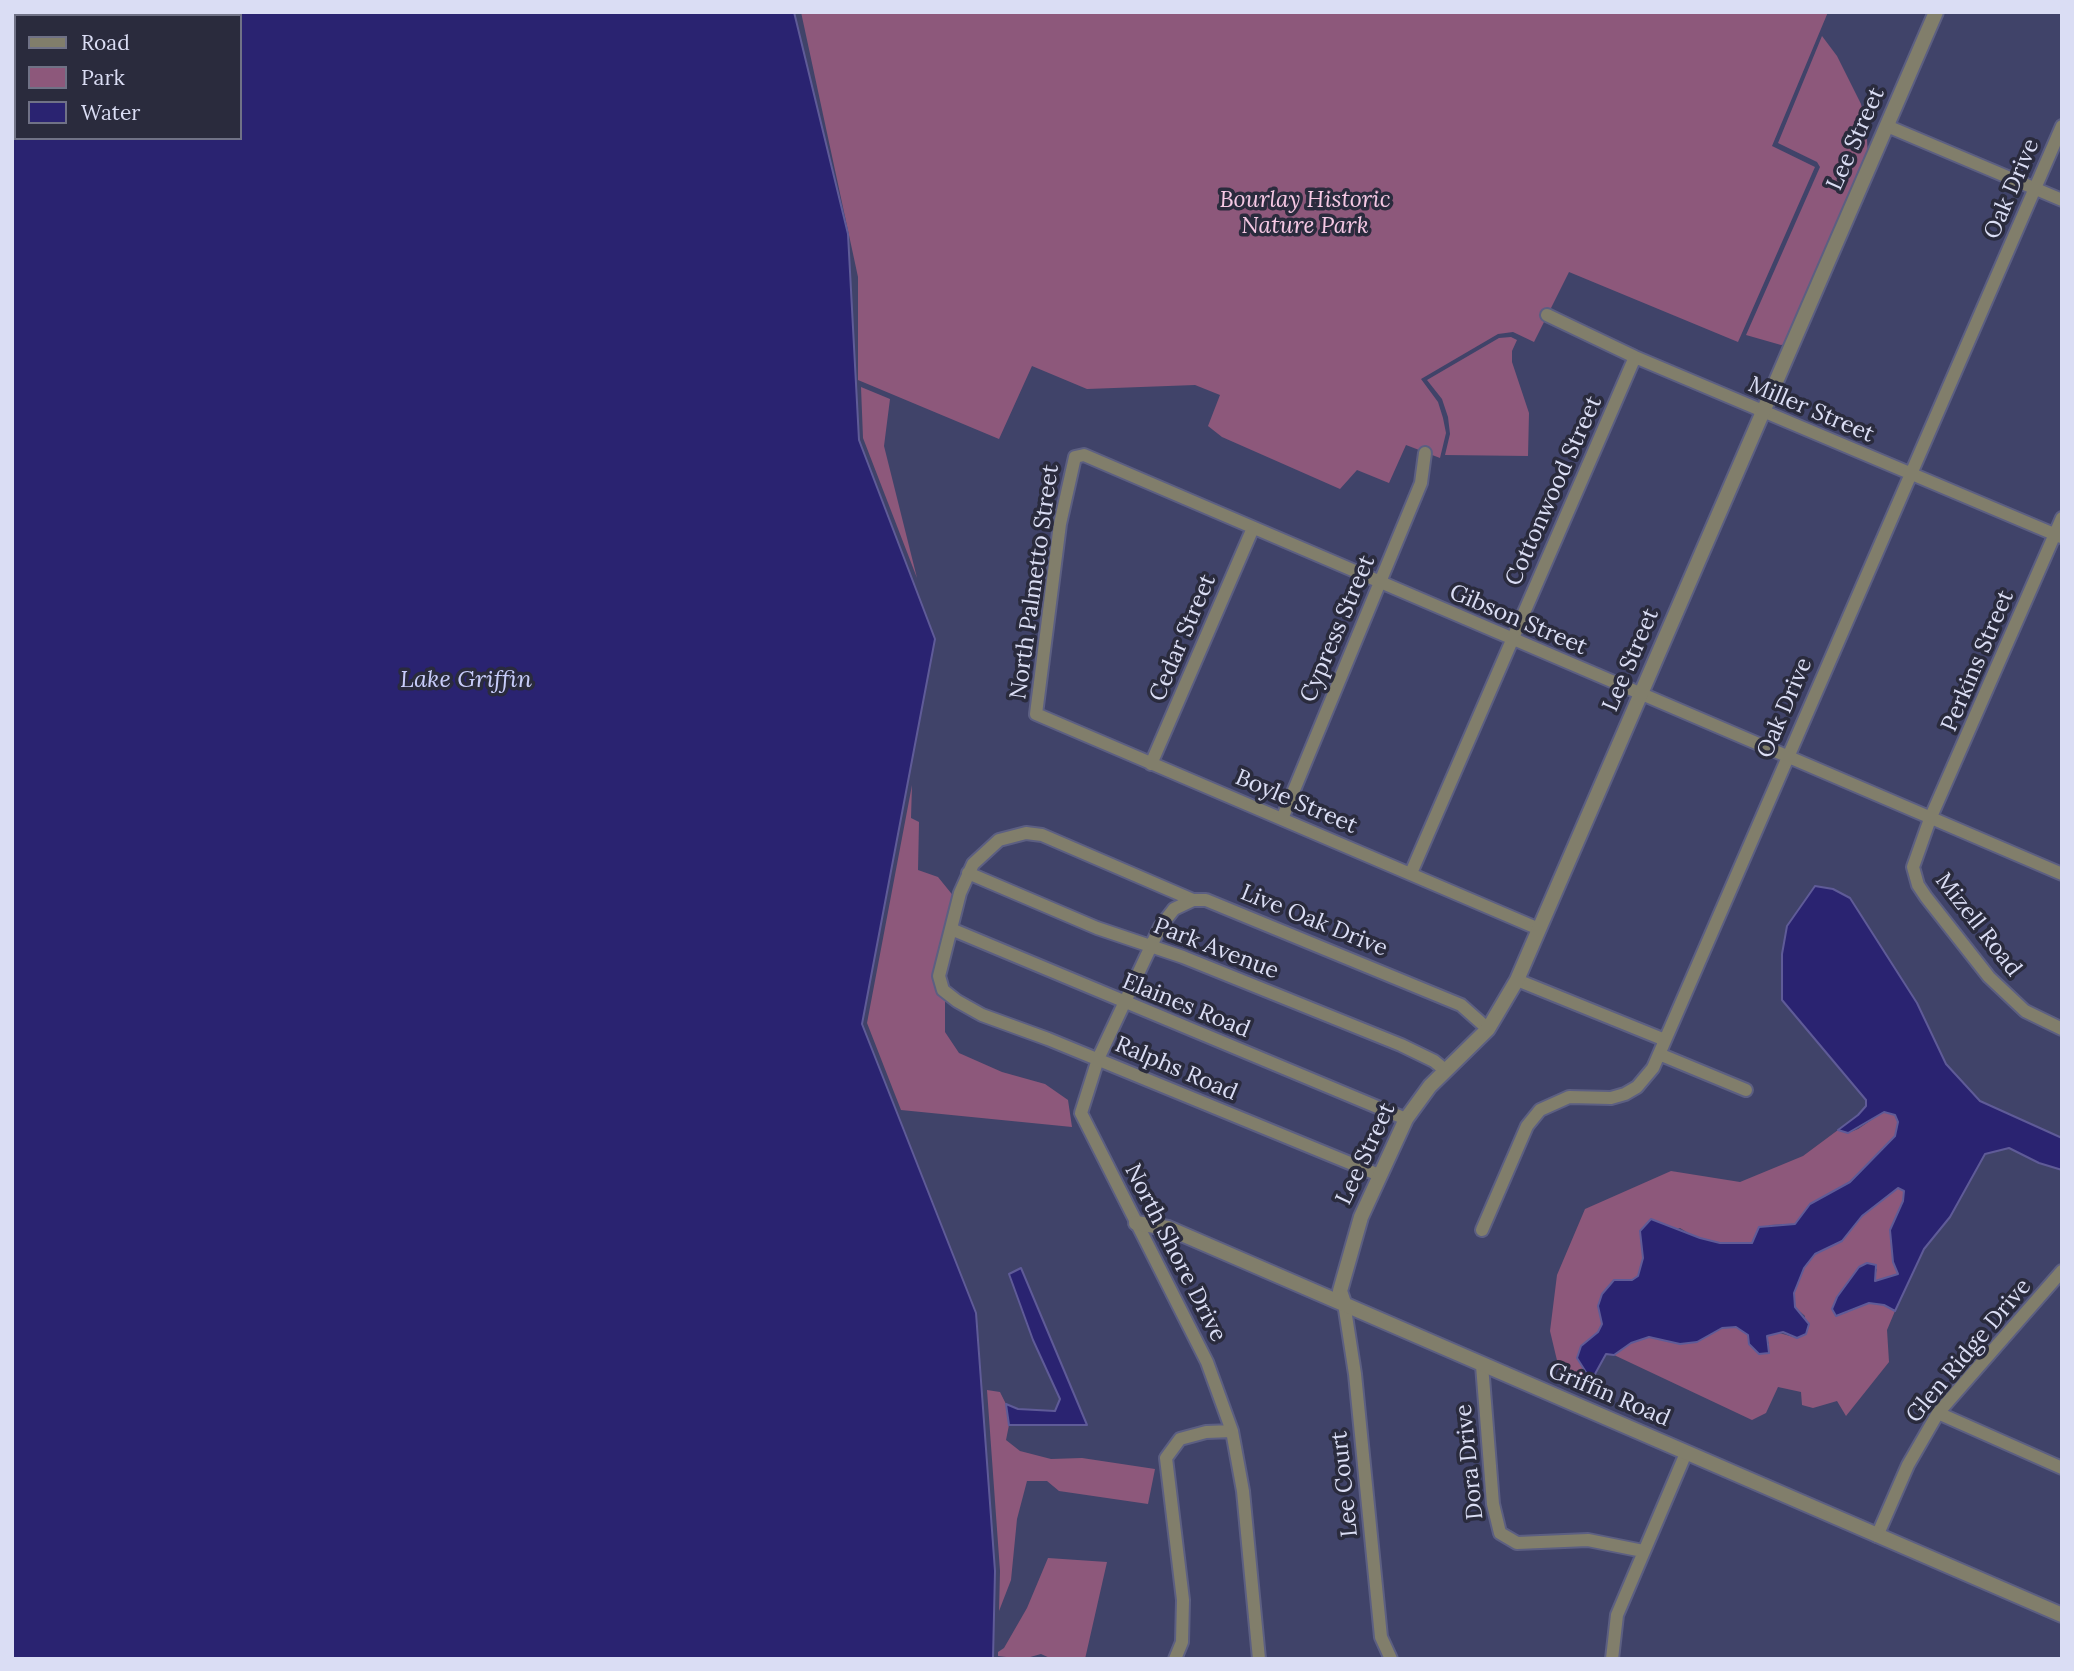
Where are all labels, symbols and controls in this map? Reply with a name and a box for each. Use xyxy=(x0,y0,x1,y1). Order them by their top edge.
legend xyxy=(14,14,242,140)
text: Road xyxy=(81,29,130,56)
text: Park xyxy=(81,64,125,91)
street label: Lee Street xyxy=(1821,83,1891,195)
text: Water xyxy=(81,99,140,126)
street label: Oak Drive xyxy=(1979,135,2045,243)
park label: Bourlay Historic Nature Park xyxy=(1219,186,1391,240)
street label: Miller Street xyxy=(1744,371,1878,449)
street label: Cottonwood Street xyxy=(1500,392,1608,590)
street label: North Palmetto Street xyxy=(1005,463,1065,701)
street label: Cypress Street xyxy=(1295,551,1381,707)
street label: Cedar Street xyxy=(1144,570,1222,706)
street label: Gibson Street xyxy=(1445,579,1591,661)
street label: Perkins Street xyxy=(1936,586,2020,736)
street label: Lee Street xyxy=(1597,604,1665,716)
street label: Oak Drive xyxy=(1752,654,1818,762)
water label: Lake Griffin xyxy=(400,666,532,694)
street label: Boyle Street xyxy=(1231,764,1361,840)
street label: Mizell Road xyxy=(1929,868,2027,982)
street label: Live Oak Drive xyxy=(1237,879,1391,963)
street label: Park Avenue xyxy=(1149,912,1283,986)
street label: Elaines Road xyxy=(1118,968,1254,1044)
street label: Ralphs Road xyxy=(1111,1031,1241,1107)
street label: Lee Street xyxy=(1330,1099,1402,1209)
street label: North Shore Drive xyxy=(1118,1160,1232,1346)
street label: Glen Ridge Drive xyxy=(1901,1273,2037,1429)
street label: Griffin Road xyxy=(1544,1357,1674,1433)
street label: Dora Drive xyxy=(1450,1403,1490,1521)
street label: Lee Court xyxy=(1326,1430,1364,1538)

